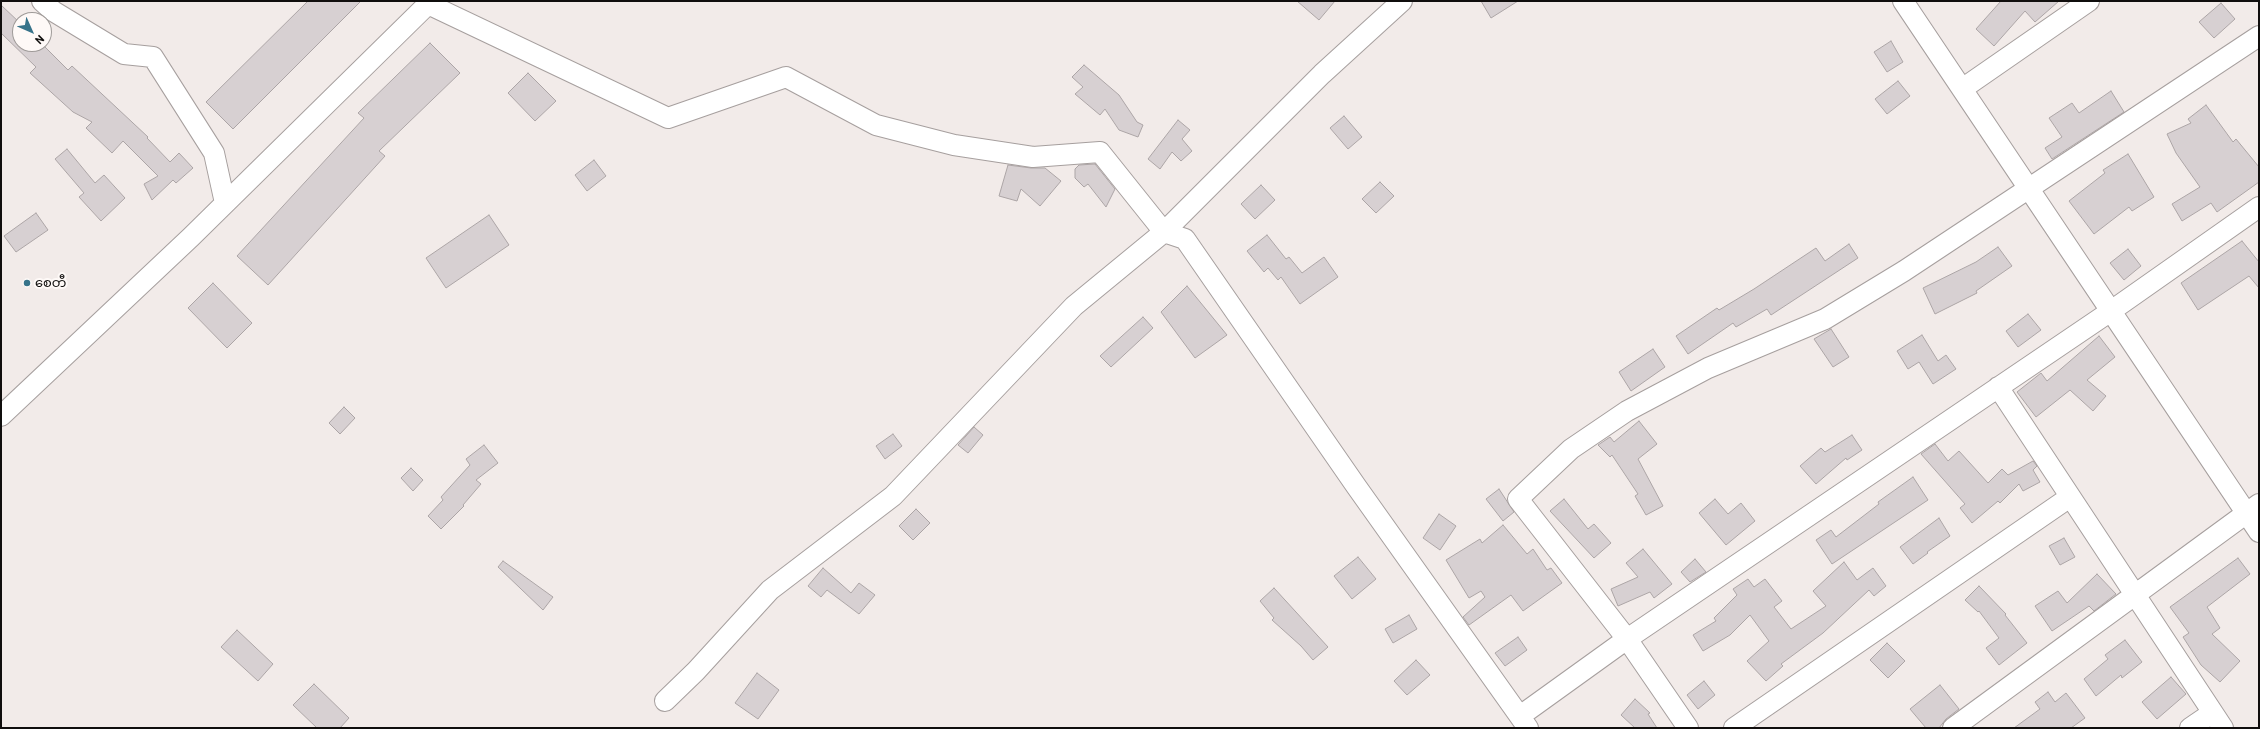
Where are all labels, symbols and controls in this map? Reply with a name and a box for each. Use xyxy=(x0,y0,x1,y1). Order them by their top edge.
north arrow xyxy=(12,12,52,52)
text: N xyxy=(33,33,47,47)
place label: စေတီ xyxy=(35,275,66,291)
marker: စေတီ xyxy=(22,278,32,288)

